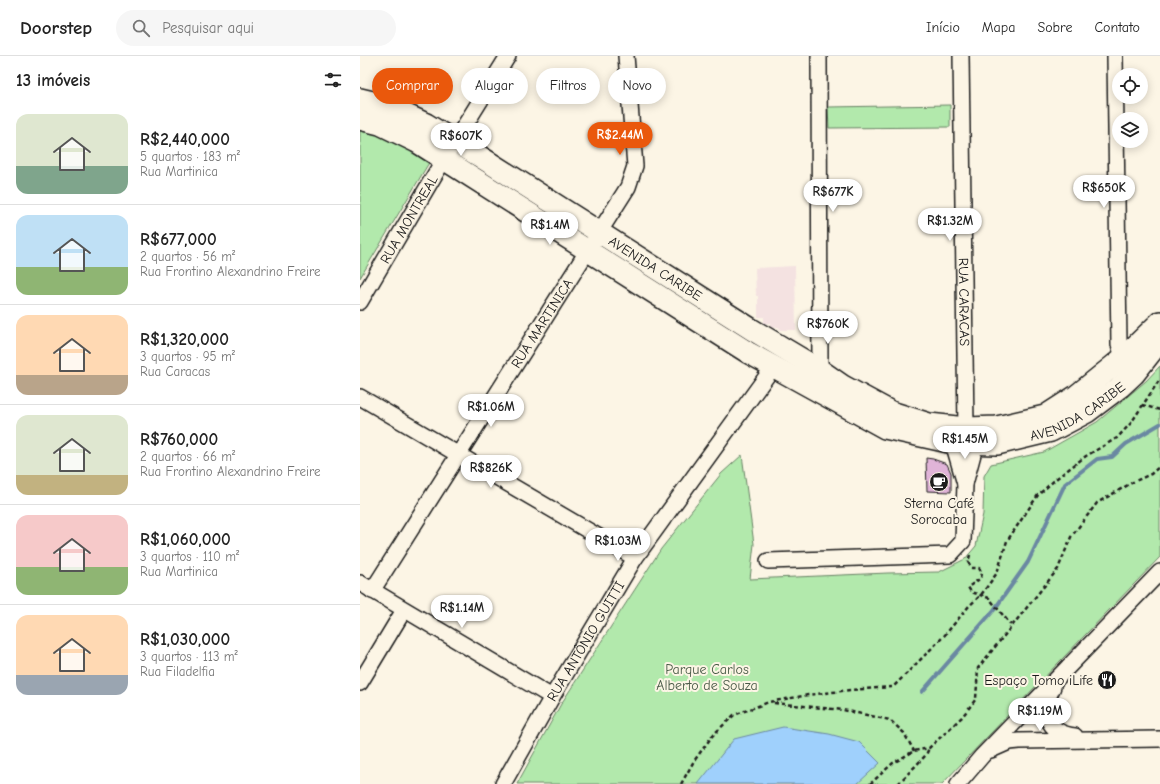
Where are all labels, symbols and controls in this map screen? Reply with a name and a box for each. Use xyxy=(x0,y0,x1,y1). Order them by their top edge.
search box xyxy=(116,10,396,46)
text: Doorstep xyxy=(20,17,92,39)
icon: search xyxy=(130,17,152,39)
text: Pesquisar aqui xyxy=(162,19,254,37)
text: Início xyxy=(926,19,960,36)
text: Mapa xyxy=(982,19,1015,36)
text: Sobre xyxy=(1037,19,1072,36)
text: Contato xyxy=(1094,19,1140,36)
chip: Comprar xyxy=(372,68,453,104)
chip: Alugar xyxy=(461,68,528,104)
chip: Filtros xyxy=(536,68,600,104)
chip: Novo xyxy=(608,68,666,104)
map controls xyxy=(1112,68,1148,148)
button: locate xyxy=(1112,68,1148,104)
icon: filters xyxy=(322,69,344,91)
text: 13 imóveis xyxy=(16,71,90,90)
button: layers xyxy=(1112,112,1148,148)
pin: R$2.44M xyxy=(583,122,657,156)
pin: R$607K xyxy=(428,123,494,157)
text: R$2.44M xyxy=(597,127,643,142)
text: R$607K xyxy=(440,128,482,143)
icon: home xyxy=(48,130,96,178)
text: R$2,440,000 xyxy=(140,130,230,149)
text: 5 quartos · 183 m² xyxy=(140,149,240,164)
text: Rua Martinica xyxy=(140,164,218,179)
street label: RUA MONTREAL xyxy=(376,172,442,267)
pin: R$650K xyxy=(1071,175,1137,209)
pin: R$677K xyxy=(800,179,866,213)
text: R$650K xyxy=(1082,180,1126,195)
text: R$677K xyxy=(812,184,854,199)
pin: R$1.32M xyxy=(913,208,987,242)
pin: R$1.4M xyxy=(517,212,583,246)
text: R$1.32M xyxy=(927,213,973,228)
text: R$1.4M xyxy=(530,217,570,232)
text: R$677,000 xyxy=(140,230,217,249)
icon: home xyxy=(48,231,96,279)
street label: AVENIDA CARIBE xyxy=(605,233,705,305)
text: 2 quartos · 56 m² xyxy=(140,249,235,264)
street label: RUA CARACAS xyxy=(955,258,973,347)
text: Rua Frontino Alexandrino Freire xyxy=(140,264,320,279)
street label: RUA MARTINICA xyxy=(507,276,577,371)
pin: R$760K xyxy=(795,311,861,345)
text: R$760K xyxy=(807,316,849,331)
text: R$1,320,000 xyxy=(140,330,229,349)
icon: home xyxy=(48,331,96,379)
text: 3 quartos · 95 m² xyxy=(140,349,235,364)
text: Rua Caracas xyxy=(140,364,210,379)
street label: AVENIDA CARIBE xyxy=(1028,378,1129,445)
pin: R$1.06M xyxy=(454,394,528,428)
text: R$1.06M xyxy=(467,399,515,414)
pin: R$1.45M xyxy=(928,426,1002,460)
text: R$760,000 xyxy=(140,430,218,449)
icon: home xyxy=(48,431,96,479)
text: R$1.45M xyxy=(942,431,988,446)
text: 2 quartos · 66 m² xyxy=(140,449,235,464)
pin: R$826K xyxy=(458,455,524,489)
text: R$826K xyxy=(470,460,512,475)
text: Rua Frontino Alexandrino Freire xyxy=(140,464,320,479)
cafe icon: Sterna Café Sorocaba xyxy=(928,471,950,493)
place label: Sterna Café Sorocaba xyxy=(904,495,974,528)
pin: R$1.03M xyxy=(581,528,655,562)
text: R$1,060,000 xyxy=(140,530,231,549)
icon: home xyxy=(48,531,96,579)
text: R$1.03M xyxy=(594,533,642,548)
text: 3 quartos · 110 m² xyxy=(140,549,239,564)
text: Rua Martinica xyxy=(140,564,218,579)
street label: RUA ANTÔNIO GUITTI xyxy=(543,578,628,705)
pin: R$1.14M xyxy=(425,595,499,629)
text: R$1.14M xyxy=(440,600,484,615)
text: R$1,030,000 xyxy=(140,630,230,649)
icon: home xyxy=(48,631,96,679)
text: 3 quartos · 113 m² xyxy=(140,649,238,664)
park label: Parque Carlos Alberto de Souza xyxy=(656,661,758,694)
text: Rua Filadelfia xyxy=(140,664,215,679)
restaurant icon: Espaço Tomo iLife xyxy=(1096,669,1118,691)
place label: Espaço Tomo iLife xyxy=(984,672,1093,689)
pin: R$1.19M xyxy=(1003,698,1077,732)
text: R$1.19M xyxy=(1017,703,1063,718)

